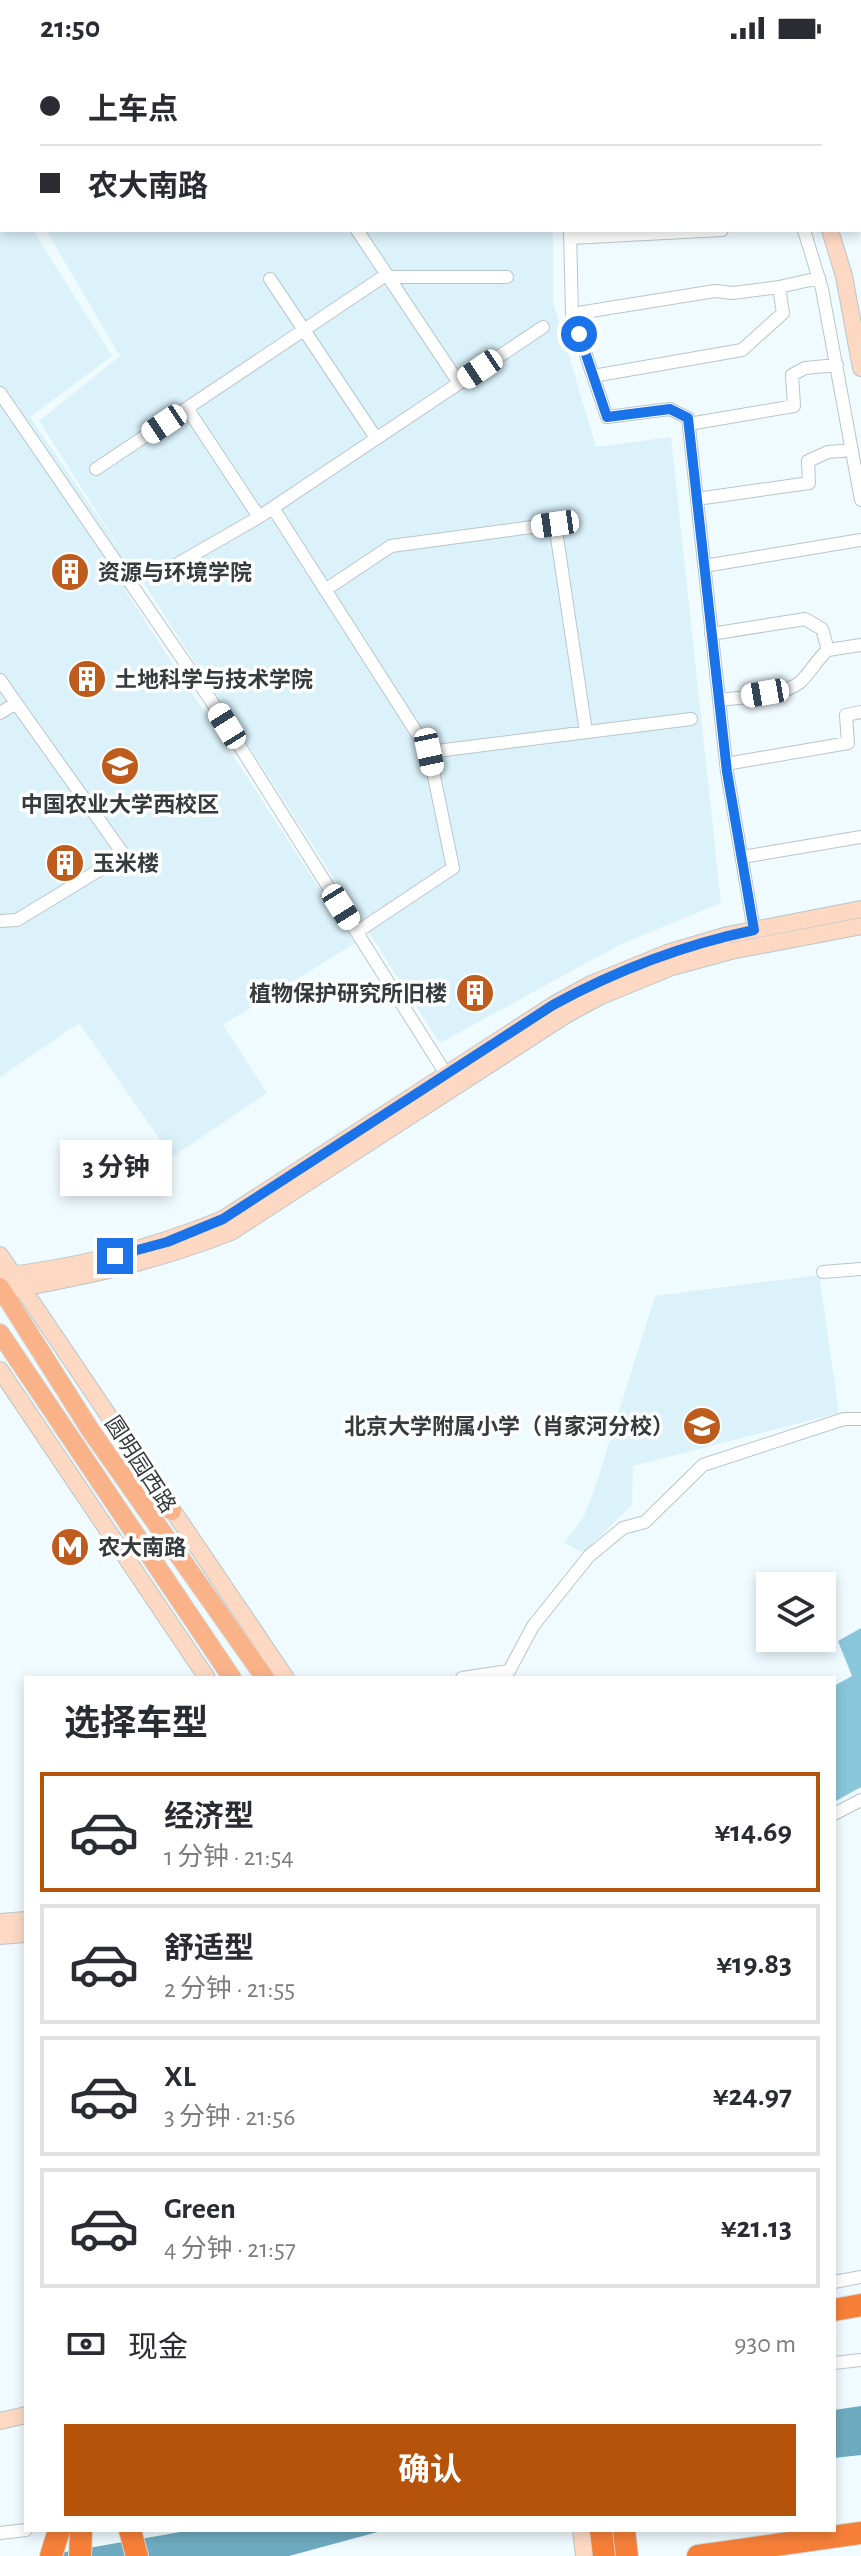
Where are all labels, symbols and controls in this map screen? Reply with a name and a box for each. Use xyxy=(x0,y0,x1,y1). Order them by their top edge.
text: 21:50 xyxy=(40,13,100,43)
text: 上车点 xyxy=(88,95,178,125)
text: 农大南路 xyxy=(88,172,208,202)
route start xyxy=(561,316,597,352)
car xyxy=(453,346,507,392)
car xyxy=(137,401,191,447)
car xyxy=(530,509,580,539)
building icon: 资源与环境学院 xyxy=(49,551,91,593)
place label: 资源与环境学院 xyxy=(98,561,252,584)
building icon: 土地科学与技术学院 xyxy=(66,658,108,700)
place label: 土地科学与技术学院 xyxy=(115,668,313,691)
car xyxy=(739,677,791,709)
car xyxy=(204,699,250,753)
car xyxy=(412,726,446,778)
school or university icon: 中国农业大学西校区 xyxy=(99,745,141,787)
place label: 中国农业大学西校区 xyxy=(21,793,219,816)
building icon: 玉米楼 xyxy=(44,842,86,884)
place label: 玉米楼 xyxy=(93,852,159,875)
car xyxy=(318,880,364,934)
building icon: 植物保护研究所旧楼 xyxy=(454,972,496,1014)
place label: 植物保护研究所旧楼 xyxy=(249,982,447,1005)
callout: 3 分钟 xyxy=(59,1140,171,1196)
text: 3 分钟 xyxy=(82,1155,150,1181)
route end xyxy=(97,1238,133,1274)
school or university icon: 北京大学附属小学（肖家河分校） xyxy=(681,1405,723,1447)
street label: 圆明园西路 xyxy=(101,1412,180,1517)
place label: 北京大学附属小学（肖家河分校） xyxy=(344,1415,674,1438)
metro station icon: 农大南路 xyxy=(49,1526,91,1568)
place label: 农大南路 xyxy=(98,1536,186,1559)
map controls xyxy=(756,1572,836,1652)
button: layers xyxy=(756,1572,836,1652)
text: 选择车型 xyxy=(64,1706,208,1742)
icon: car xyxy=(68,1796,140,1868)
text: 经济型 xyxy=(164,1802,254,1832)
text: ¥14.69 xyxy=(714,1817,792,1847)
text: 1 分钟 · 21:54 xyxy=(164,1844,294,1870)
icon: car xyxy=(68,1928,140,2000)
text: 舒适型 xyxy=(164,1934,254,1964)
text: ¥19.83 xyxy=(716,1949,792,1979)
text: 2 分钟 · 21:55 xyxy=(164,1976,295,2002)
icon: car xyxy=(68,2060,140,2132)
text: XL xyxy=(164,2062,196,2092)
text: ¥24.97 xyxy=(713,2081,792,2111)
text: 3 分钟 · 21:56 xyxy=(164,2104,295,2130)
icon: car xyxy=(68,2192,140,2264)
text: Green xyxy=(164,2194,236,2224)
text: ¥21.13 xyxy=(721,2213,792,2243)
text: 4 分钟 · 21:57 xyxy=(164,2236,296,2262)
icon: cash xyxy=(64,2322,108,2366)
text: 930 m xyxy=(734,2331,796,2357)
text: 现金 xyxy=(128,2333,188,2363)
button: 确认 xyxy=(64,2424,796,2516)

